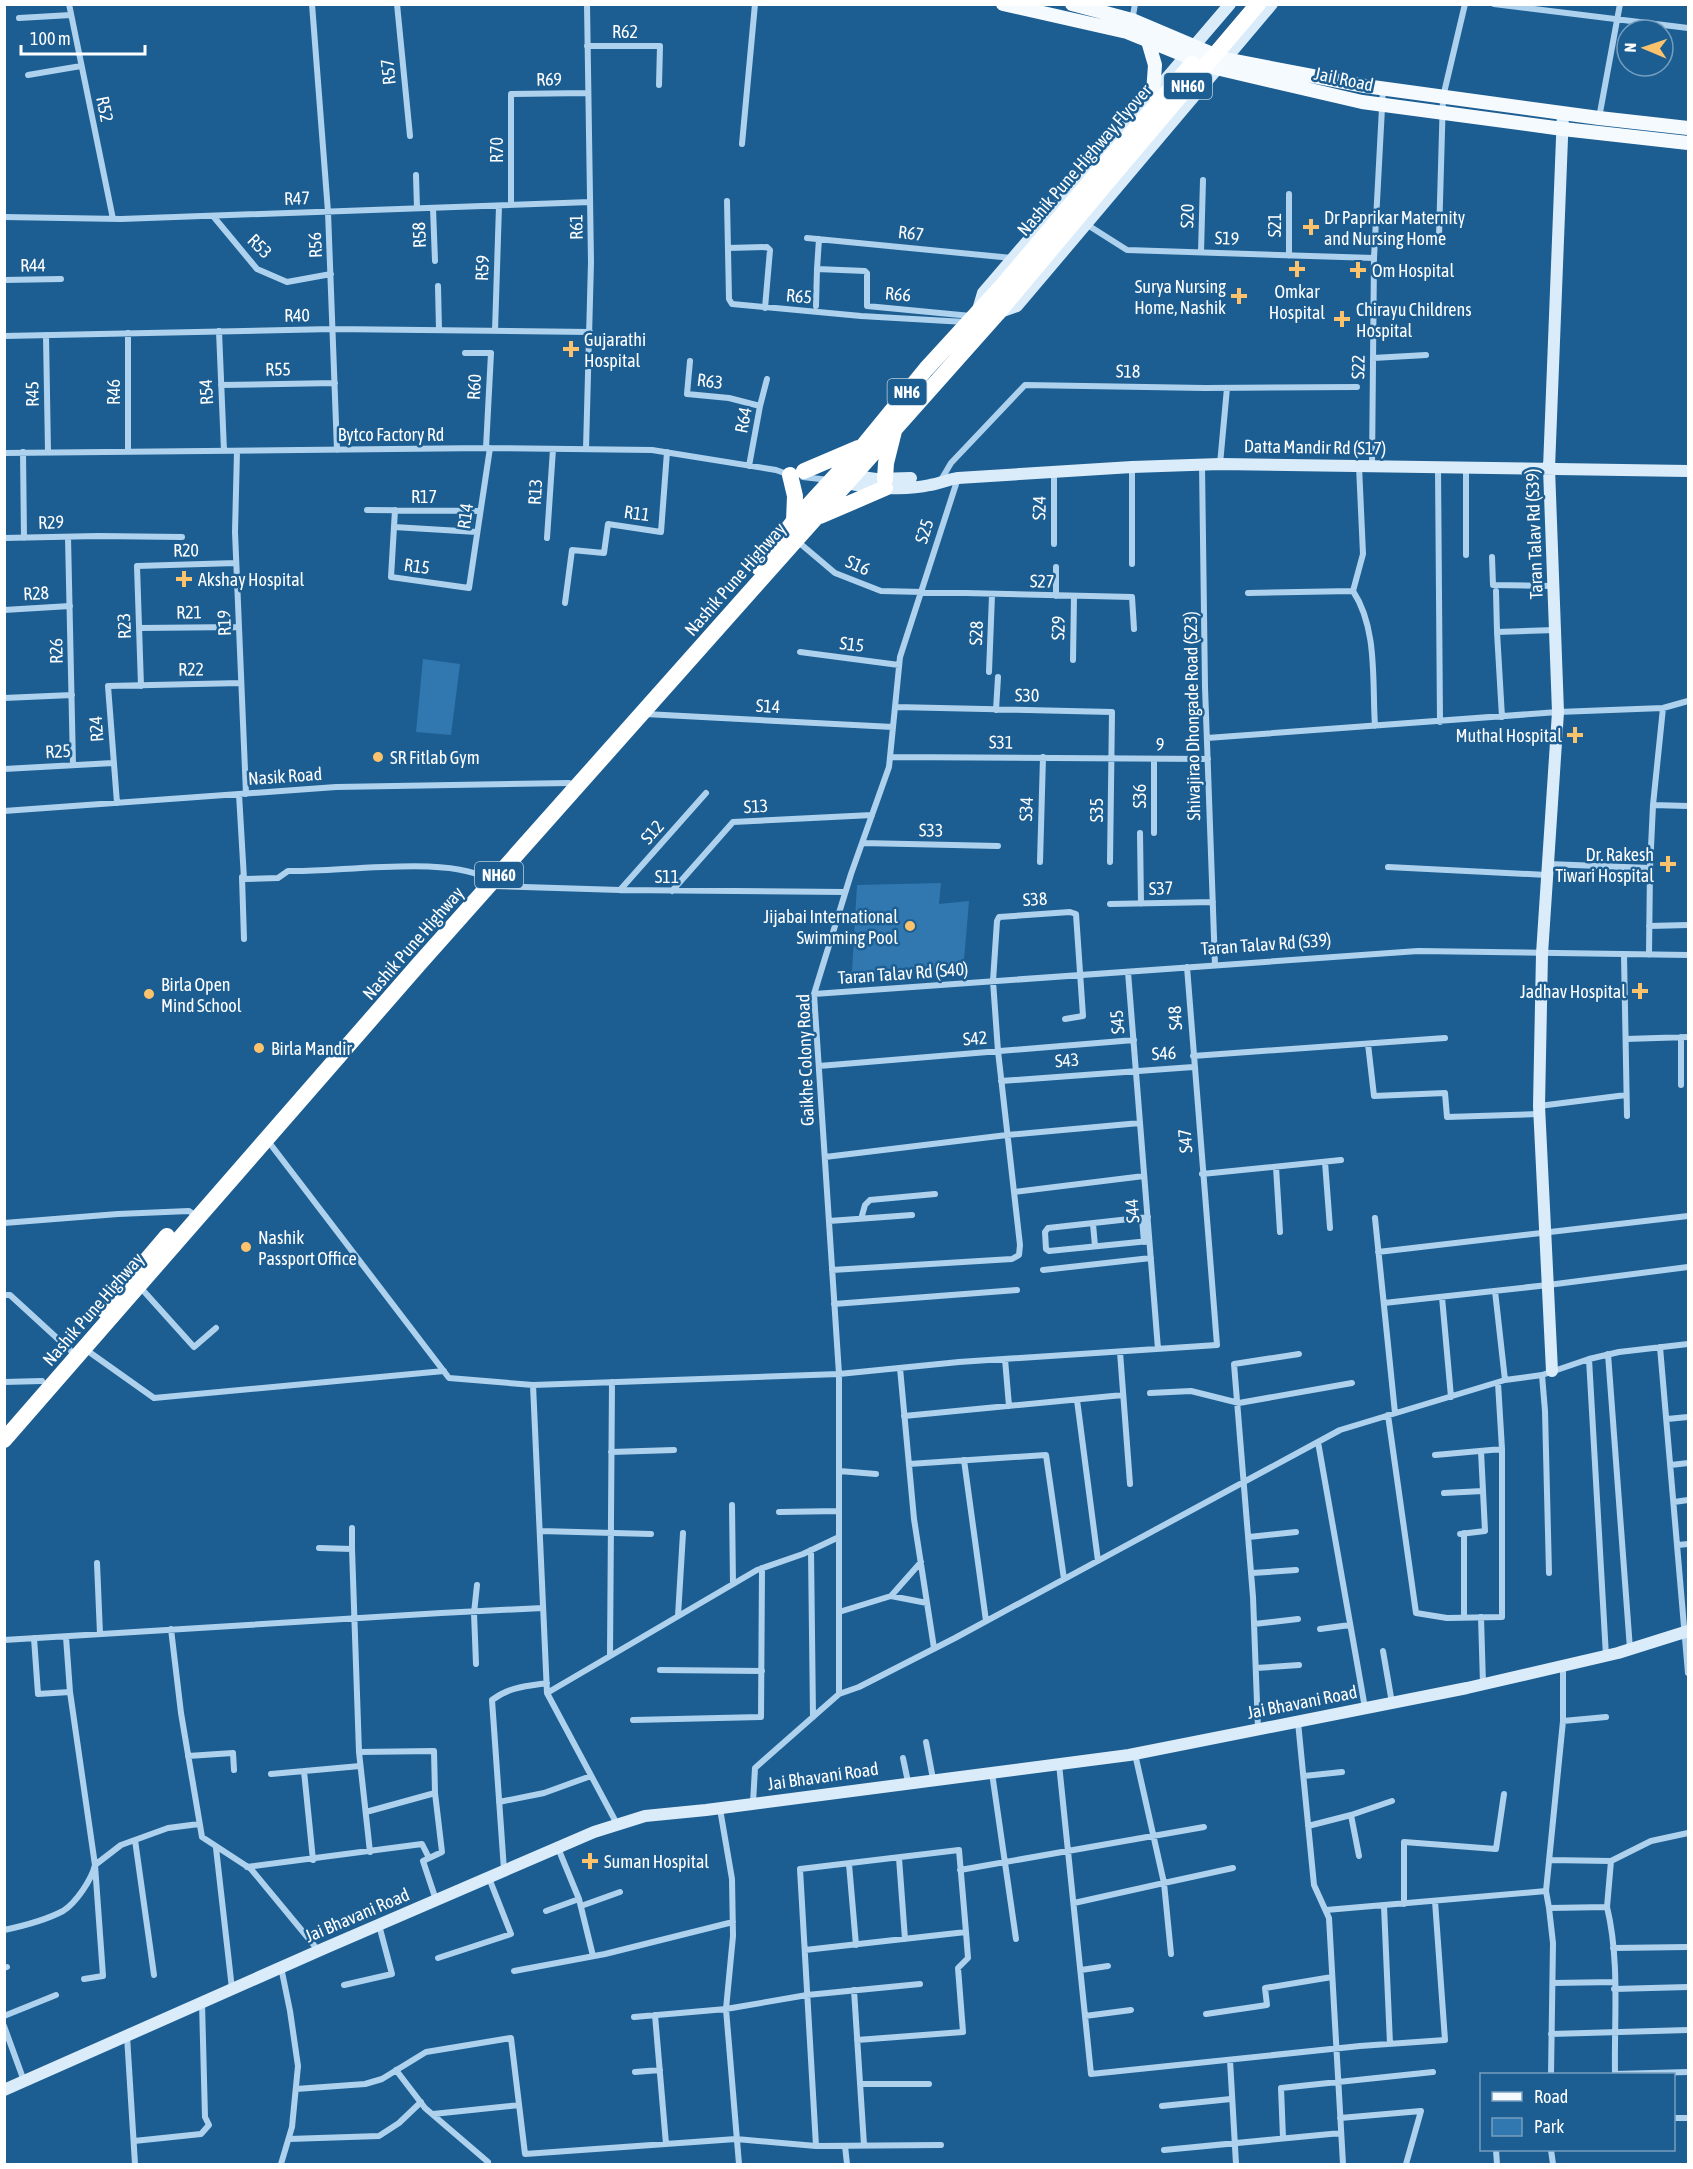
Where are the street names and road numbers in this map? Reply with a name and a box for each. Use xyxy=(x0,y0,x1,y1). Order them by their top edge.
street label: R62 xyxy=(612,21,638,42)
street label: R57 xyxy=(376,58,400,86)
street label: Jail Road xyxy=(1313,63,1375,95)
street label: R69 xyxy=(536,68,562,90)
road number: NH60 xyxy=(1164,73,1212,99)
street label: Nashik Pune Highway Flyover xyxy=(1013,80,1156,240)
street label: R52 xyxy=(92,94,118,124)
street label: R70 xyxy=(486,137,507,163)
street label: R47 xyxy=(284,187,310,209)
street label: S20 xyxy=(1176,204,1198,228)
street label: S21 xyxy=(1264,213,1285,237)
street label: R61 xyxy=(565,214,587,240)
street label: R67 xyxy=(897,221,925,245)
street label: R58 xyxy=(408,222,430,248)
street label: S19 xyxy=(1214,227,1240,249)
street label: R53 xyxy=(243,229,277,263)
street label: R56 xyxy=(304,232,326,258)
street label: R44 xyxy=(20,254,46,276)
street label: R59 xyxy=(471,255,493,281)
street label: R66 xyxy=(884,282,912,306)
street label: R65 xyxy=(785,284,813,308)
street label: R40 xyxy=(284,304,310,326)
street label: S22 xyxy=(1347,355,1369,379)
street label: R55 xyxy=(265,358,291,380)
street label: S18 xyxy=(1116,360,1140,382)
street label: R63 xyxy=(696,369,724,393)
street label: R60 xyxy=(463,374,485,400)
street label: R46 xyxy=(103,379,124,405)
street label: R54 xyxy=(195,379,217,405)
road number: NH6 xyxy=(888,379,926,405)
street label: R45 xyxy=(21,381,43,407)
street label: R64 xyxy=(730,405,756,435)
street label: Bytco Factory Rd xyxy=(338,424,444,445)
street label: Datta Mandir Rd (S17) xyxy=(1244,435,1386,459)
street label: Taran Talav Rd (S39) xyxy=(1521,468,1547,600)
street label: R13 xyxy=(524,479,546,505)
street label: R17 xyxy=(411,486,437,507)
street label: S24 xyxy=(1028,496,1050,520)
street label: R11 xyxy=(623,501,651,525)
street label: R14 xyxy=(453,502,477,530)
street label: R29 xyxy=(38,511,64,533)
street label: S25 xyxy=(910,516,938,546)
street label: Nashik Pune Highway xyxy=(680,518,790,640)
street label: R20 xyxy=(173,539,199,561)
street label: S16 xyxy=(843,550,873,580)
street label: R15 xyxy=(403,554,431,578)
street label: S27 xyxy=(1030,570,1054,592)
street label: R28 xyxy=(23,582,49,604)
street label: R21 xyxy=(176,601,202,623)
street label: R19 xyxy=(213,610,235,636)
street label: Shivajirao Dhongade Road (S23) xyxy=(1180,611,1204,821)
street label: R23 xyxy=(113,613,135,639)
street label: S29 xyxy=(1047,616,1069,640)
street label: S28 xyxy=(965,620,987,646)
street label: S15 xyxy=(839,632,865,656)
street label: R26 xyxy=(45,638,67,664)
street label: R22 xyxy=(178,658,204,680)
street label: S30 xyxy=(1015,684,1039,706)
street label: S14 xyxy=(755,695,781,717)
street label: R24 xyxy=(85,715,107,743)
street label: S31 xyxy=(989,731,1013,753)
street label: 9 xyxy=(1156,733,1164,755)
street label: R25 xyxy=(45,740,71,762)
street label: Nasik Road xyxy=(247,763,323,789)
street label: S36 xyxy=(1129,784,1150,808)
street label: S13 xyxy=(743,795,769,817)
street label: S34 xyxy=(1015,796,1037,822)
street label: S35 xyxy=(1086,798,1107,822)
street label: S12 xyxy=(636,816,668,848)
street label: S33 xyxy=(919,819,943,841)
road number: NH60 xyxy=(475,862,523,888)
street label: S11 xyxy=(655,866,679,887)
street label: S37 xyxy=(1148,877,1174,899)
street label: Nashik Pune Highway xyxy=(358,882,468,1004)
street label: S38 xyxy=(1022,888,1048,910)
street label: Taran Talav Rd (S39) xyxy=(1200,929,1332,959)
street label: Taran Talav Rd (S40) xyxy=(837,958,969,988)
street label: Gaikhe Colony Road xyxy=(792,994,818,1126)
street label: S48 xyxy=(1164,1005,1186,1031)
street label: S45 xyxy=(1105,1009,1129,1035)
street label: S42 xyxy=(962,1026,988,1050)
street label: S46 xyxy=(1151,1042,1177,1064)
street label: S43 xyxy=(1054,1048,1080,1072)
street label: S47 xyxy=(1173,1128,1197,1154)
street label: S44 xyxy=(1120,1198,1144,1224)
street label: Nashik Pune Highway xyxy=(38,1248,148,1370)
street label: Jai Bhavani Road xyxy=(1245,1681,1359,1723)
street label: Jai Bhavani Road xyxy=(766,1758,880,1794)
street label: Jai Bhavani Road xyxy=(302,1884,412,1946)

